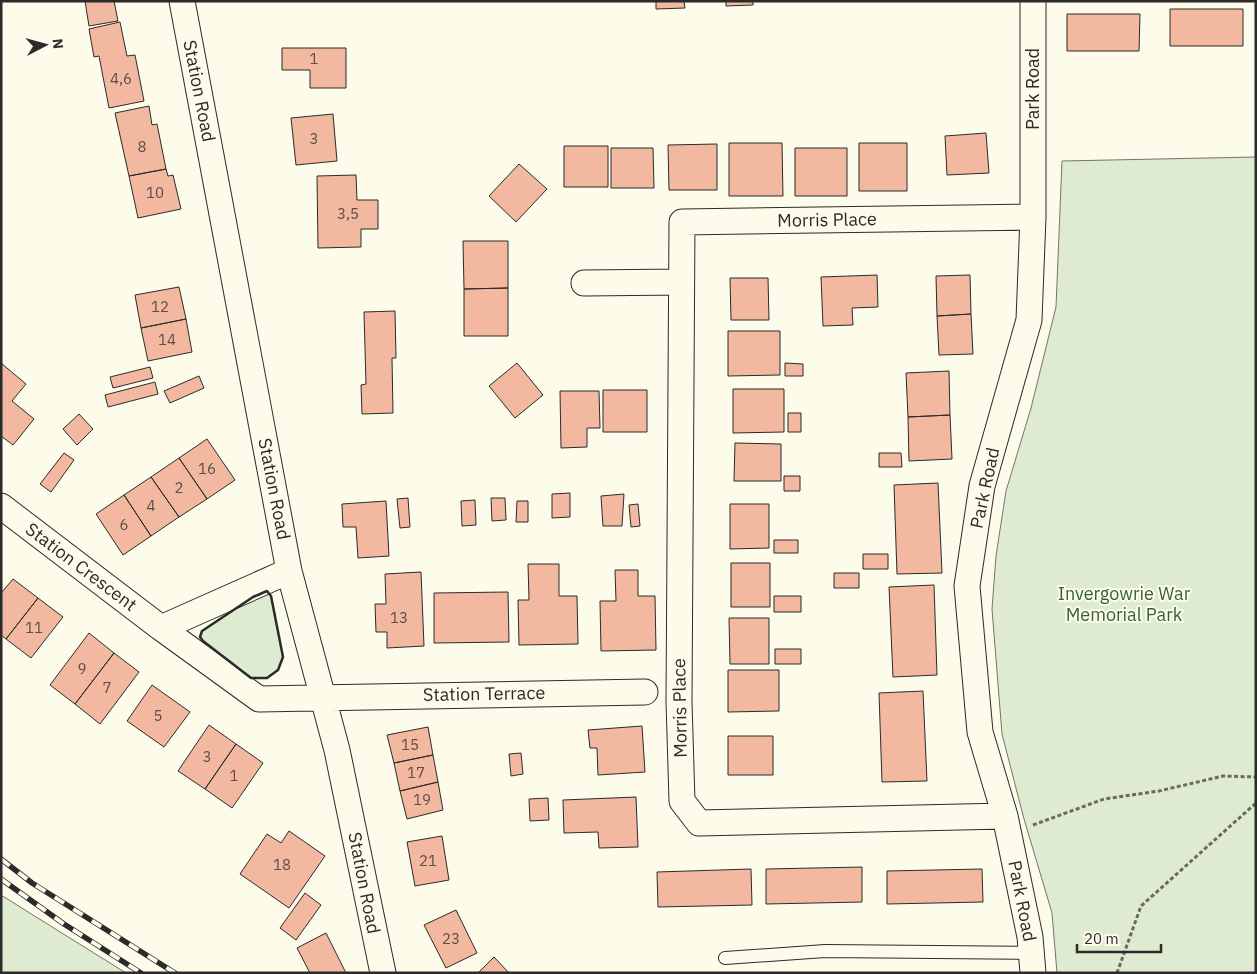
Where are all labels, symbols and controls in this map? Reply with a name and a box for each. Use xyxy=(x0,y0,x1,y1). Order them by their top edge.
north arrow xyxy=(20,20,70,70)
text: N xyxy=(48,38,67,50)
street label: Station Road xyxy=(178,38,221,144)
street label: Park Road xyxy=(1021,48,1044,130)
house number: 1 xyxy=(309,49,319,68)
house number: 4,6 xyxy=(110,69,132,88)
house number: 3 xyxy=(309,129,319,148)
house number: 8 xyxy=(137,137,147,156)
house number: 10 xyxy=(146,183,164,202)
house number: 3,5 xyxy=(337,204,359,223)
street label: Morris Place xyxy=(777,207,877,232)
house number: 12 xyxy=(151,297,169,316)
house number: 14 xyxy=(158,330,176,349)
street label: Station Road xyxy=(253,436,296,542)
street label: Park Road xyxy=(965,445,1004,530)
house number: 16 xyxy=(198,459,216,478)
house number: 2 xyxy=(174,478,184,497)
house number: 4 xyxy=(146,496,156,515)
house number: 6 xyxy=(119,515,129,534)
street label: Station Crescent xyxy=(21,517,142,616)
park label: Invergowrie War Memorial Park xyxy=(1058,582,1191,626)
house number: 13 xyxy=(390,608,408,627)
house number: 11 xyxy=(25,618,43,637)
street label: Morris Place xyxy=(667,658,692,758)
house number: 9 xyxy=(77,659,87,678)
house number: 7 xyxy=(102,678,112,697)
street label: Station Terrace xyxy=(423,681,545,706)
house number: 5 xyxy=(153,706,163,725)
house number: 15 xyxy=(401,735,419,754)
house number: 3 xyxy=(202,747,212,766)
house number: 17 xyxy=(407,763,425,782)
house number: 1 xyxy=(229,766,239,785)
house number: 19 xyxy=(413,790,431,809)
street label: Station Road xyxy=(343,830,386,936)
house number: 21 xyxy=(419,851,437,870)
house number: 18 xyxy=(273,855,291,874)
street label: Park Road xyxy=(1003,858,1042,943)
scale bar xyxy=(1077,922,1161,954)
house number: 23 xyxy=(442,929,460,948)
text: 20 m xyxy=(1084,929,1119,948)

